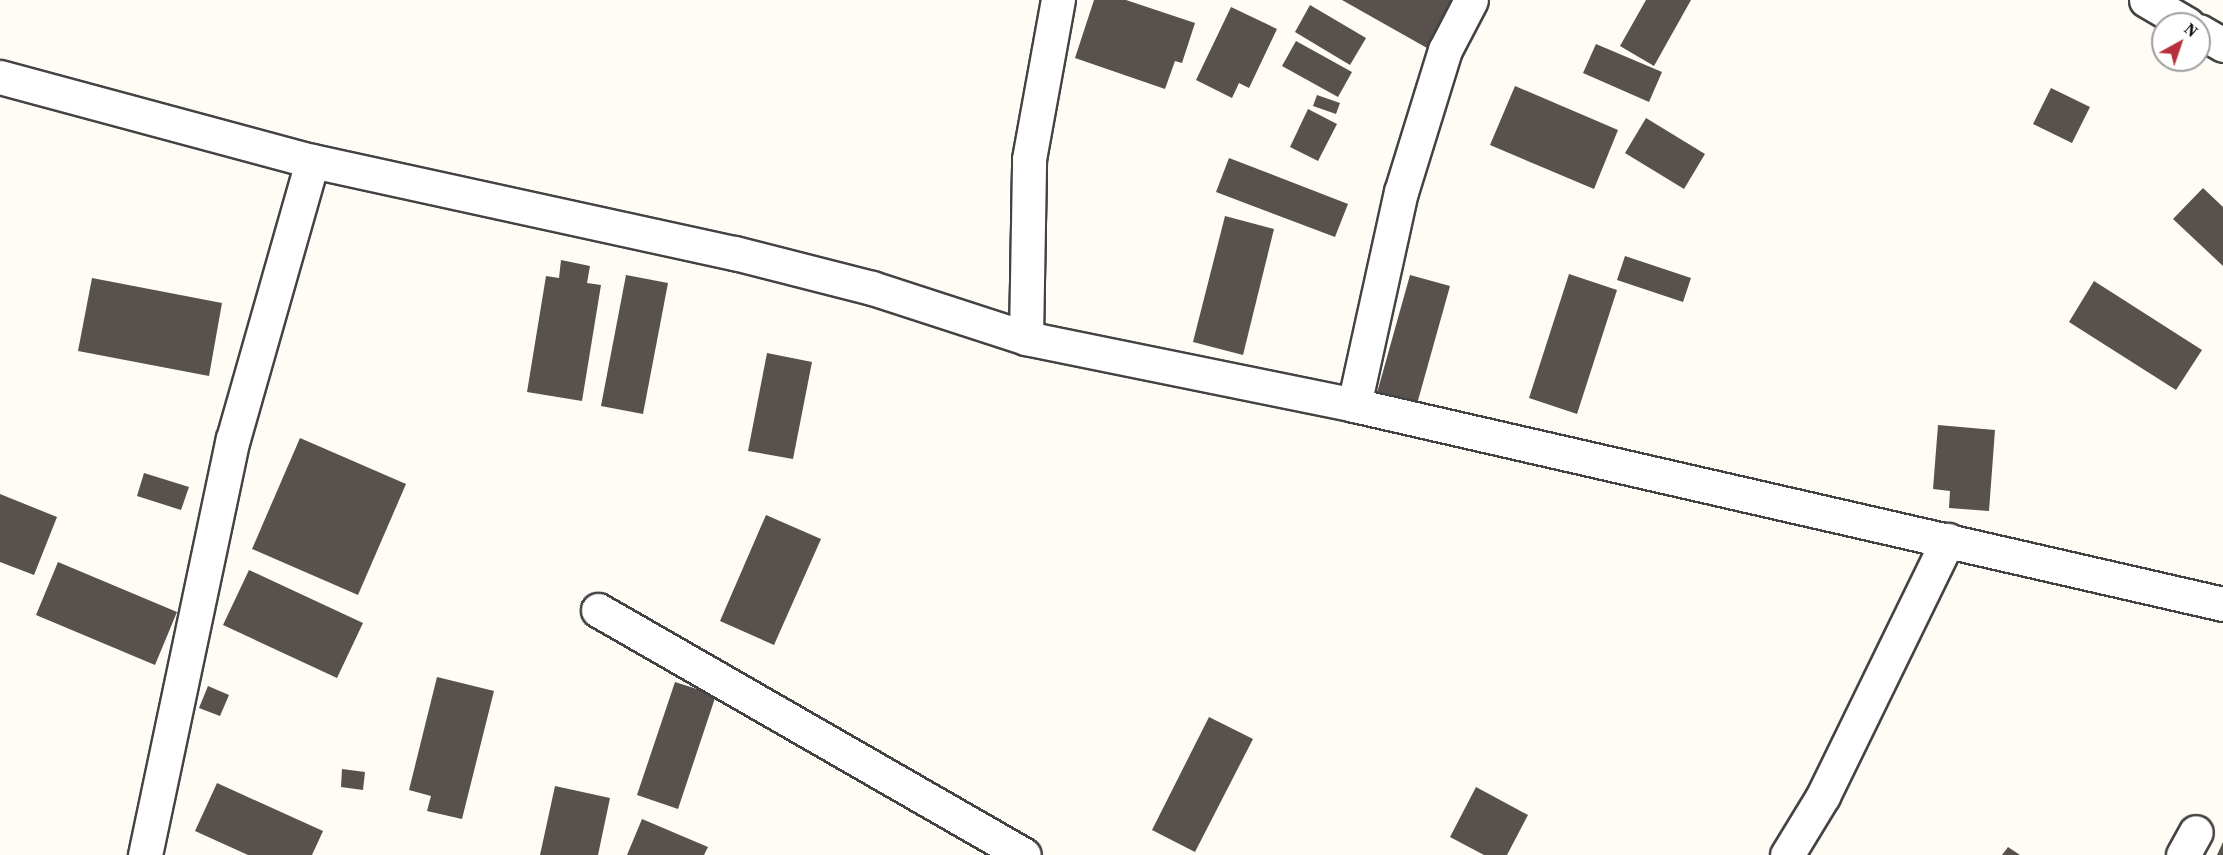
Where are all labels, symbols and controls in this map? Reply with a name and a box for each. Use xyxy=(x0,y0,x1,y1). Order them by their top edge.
north arrow xyxy=(2151,12,2211,72)
text: N xyxy=(2180,18,2203,42)

